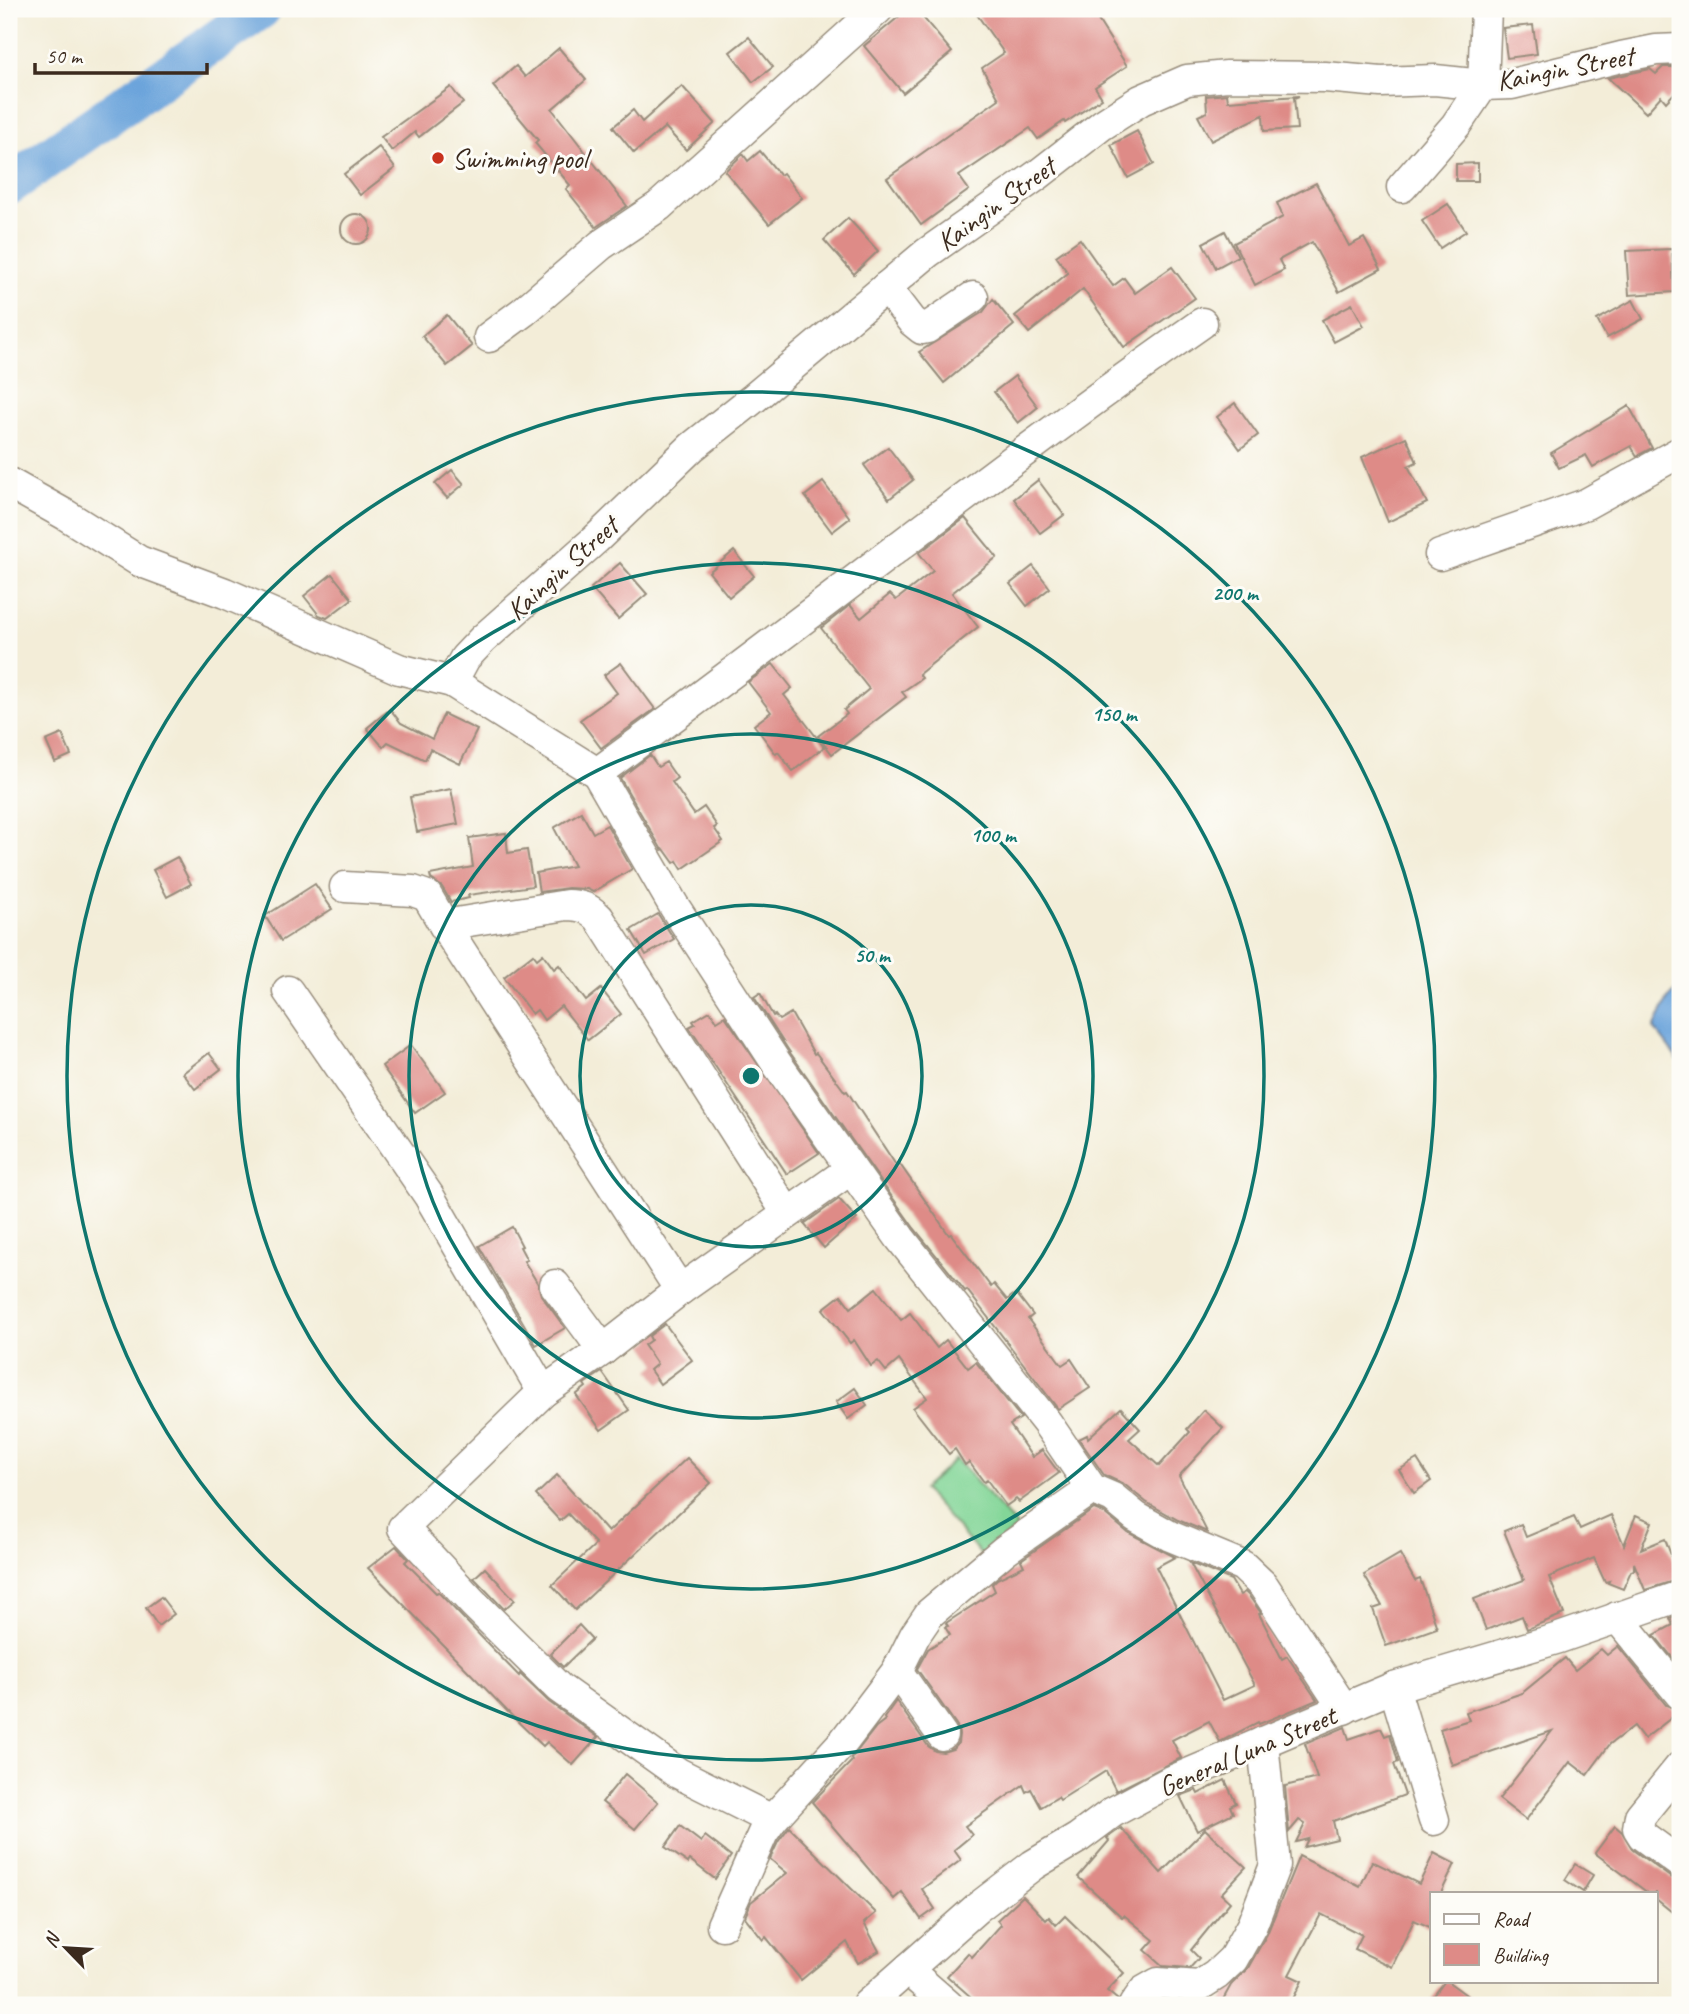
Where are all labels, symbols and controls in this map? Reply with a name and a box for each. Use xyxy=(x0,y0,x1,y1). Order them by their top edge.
scale bar xyxy=(35,32,206,76)
street label: Kaingin Street xyxy=(1494,37,1640,98)
text: 50 m xyxy=(46,43,84,69)
place label: Swimming pool xyxy=(452,141,592,176)
street label: Kaingin Street xyxy=(930,147,1065,259)
marker: Swimming pool xyxy=(430,150,446,166)
street label: Kaingin Street xyxy=(499,506,628,627)
text: 200 m xyxy=(1212,580,1260,606)
text: 150 m xyxy=(1091,701,1139,727)
text: 100 m xyxy=(970,822,1018,848)
text: 50 m xyxy=(854,942,892,968)
centre of rings xyxy=(739,1064,763,1088)
street label: General Luna Street xyxy=(1153,1697,1344,1804)
legend xyxy=(1430,1892,1658,1982)
text: Road xyxy=(1493,1906,1532,1932)
north arrow xyxy=(32,1912,102,1982)
text: N xyxy=(38,1928,66,1952)
text: Building xyxy=(1493,1942,1550,1968)

